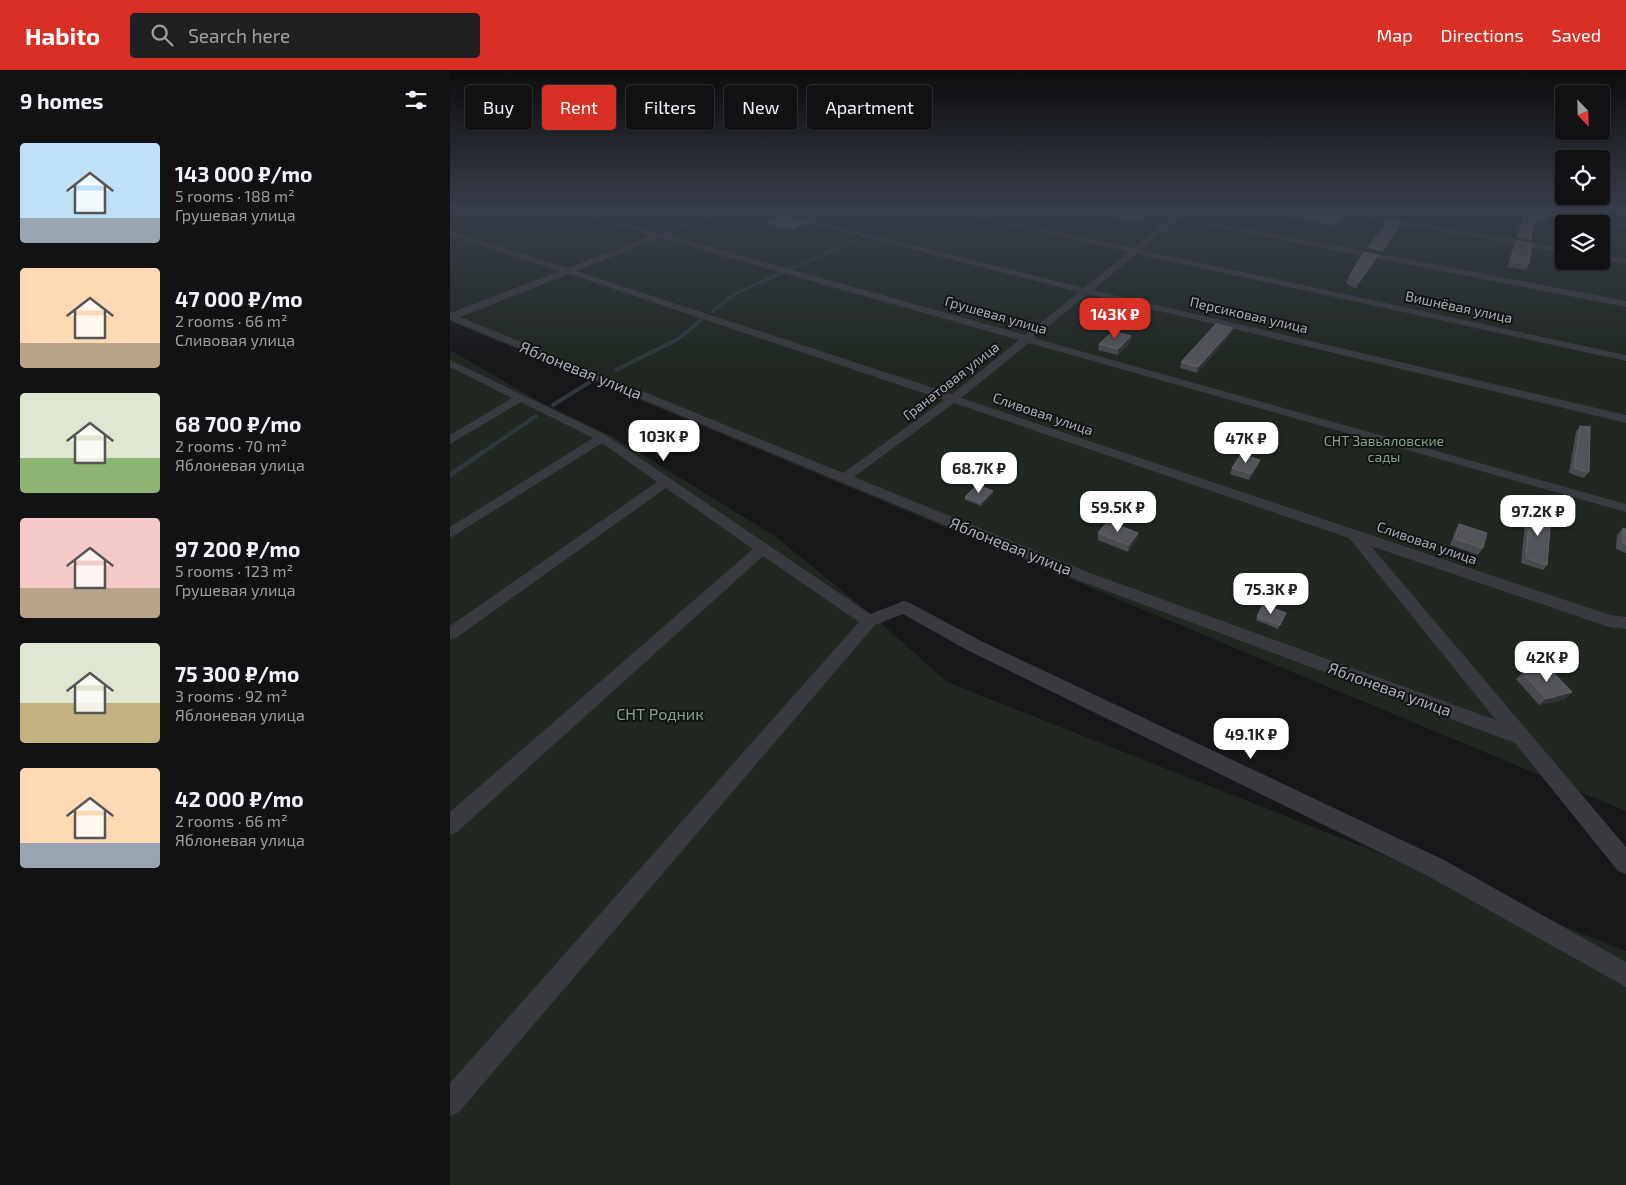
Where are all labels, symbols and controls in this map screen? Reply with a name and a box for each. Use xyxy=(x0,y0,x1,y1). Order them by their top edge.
search box xyxy=(130,13,480,58)
text: Habito xyxy=(25,21,100,50)
icon: search xyxy=(148,21,176,49)
text: Search here xyxy=(188,24,290,47)
text: Map xyxy=(1376,24,1413,46)
text: Directions xyxy=(1441,24,1524,46)
text: Saved xyxy=(1552,24,1601,46)
chip: Buy xyxy=(465,85,532,130)
chip: Rent xyxy=(542,85,616,130)
chip: Filters xyxy=(626,85,714,130)
chip: New xyxy=(724,85,797,130)
chip: Apartment xyxy=(807,85,932,130)
north arrow xyxy=(1555,85,1610,140)
map controls xyxy=(1555,85,1610,270)
icon: filters xyxy=(402,86,430,114)
text: 9 homes xyxy=(20,88,103,113)
button: locate xyxy=(1555,150,1610,205)
text: 143 000 ₽/mo xyxy=(175,161,312,186)
icon: home xyxy=(60,163,120,223)
text: 5 rooms · 188 m² xyxy=(175,186,295,205)
text: Грушевая улица xyxy=(175,205,296,224)
button: layers xyxy=(1555,215,1610,270)
text: 47 000 ₽/mo xyxy=(175,286,303,311)
street label: Вишнёвая улица xyxy=(1404,287,1514,326)
icon: home xyxy=(60,288,120,348)
street label: Грушевая улица xyxy=(943,292,1049,337)
street label: Персиковая улица xyxy=(1188,293,1310,336)
pin: 143K ₽ xyxy=(1074,298,1156,340)
text: 143K ₽ xyxy=(1090,304,1140,323)
text: 2 rooms · 66 m² xyxy=(175,311,288,330)
text: Сливовая улица xyxy=(175,330,295,349)
street label: Яблоневая улица xyxy=(517,336,645,404)
street label: Гранатовая улица xyxy=(899,338,1002,424)
street label: Сливовая улица xyxy=(991,388,1096,439)
text: 68 700 ₽/mo xyxy=(175,411,301,436)
icon: home xyxy=(60,413,120,473)
pin: 103K ₽ xyxy=(623,420,705,462)
pin: 47K ₽ xyxy=(1211,422,1281,464)
text: 103K ₽ xyxy=(640,426,688,445)
text: 47K ₽ xyxy=(1225,428,1267,447)
park label: СНТ Завьяловские сады xyxy=(1324,432,1444,465)
text: 2 rooms · 70 m² xyxy=(175,436,287,455)
pin: 68.7K ₽ xyxy=(933,452,1025,494)
text: Яблоневая улица xyxy=(175,455,305,474)
text: 68.7K ₽ xyxy=(952,458,1006,477)
pin: 59.5K ₽ xyxy=(1072,490,1164,533)
pin: 97.2K ₽ xyxy=(1492,494,1584,537)
text: 59.5K ₽ xyxy=(1091,497,1145,516)
text: 97.2K ₽ xyxy=(1511,501,1565,520)
street label: Яблоневая улица xyxy=(947,512,1075,580)
street label: Сливовая улица xyxy=(1375,517,1480,568)
text: 97 200 ₽/mo xyxy=(175,536,301,561)
icon: home xyxy=(60,538,120,598)
text: 5 rooms · 123 m² xyxy=(175,561,293,580)
pin: 75.3K ₽ xyxy=(1225,572,1317,615)
text: 75.3K ₽ xyxy=(1244,579,1298,598)
text: Грушевая улица xyxy=(175,580,296,599)
pin: 42K ₽ xyxy=(1512,640,1582,683)
text: 42K ₽ xyxy=(1526,647,1568,666)
street label: Яблоневая улица xyxy=(1326,657,1454,721)
text: 75 300 ₽/mo xyxy=(175,661,299,686)
icon: home xyxy=(60,663,120,723)
text: 3 rooms · 92 m² xyxy=(175,686,287,705)
park label: СНТ Родник xyxy=(616,704,704,723)
text: Яблоневая улица xyxy=(175,705,305,724)
pin: 49.1K ₽ xyxy=(1205,718,1297,760)
text: 49.1K ₽ xyxy=(1225,724,1277,743)
text: 42 000 ₽/mo xyxy=(175,786,304,811)
icon: home xyxy=(60,788,120,848)
text: 2 rooms · 66 m² xyxy=(175,811,288,830)
text: Яблоневая улица xyxy=(175,830,305,849)

